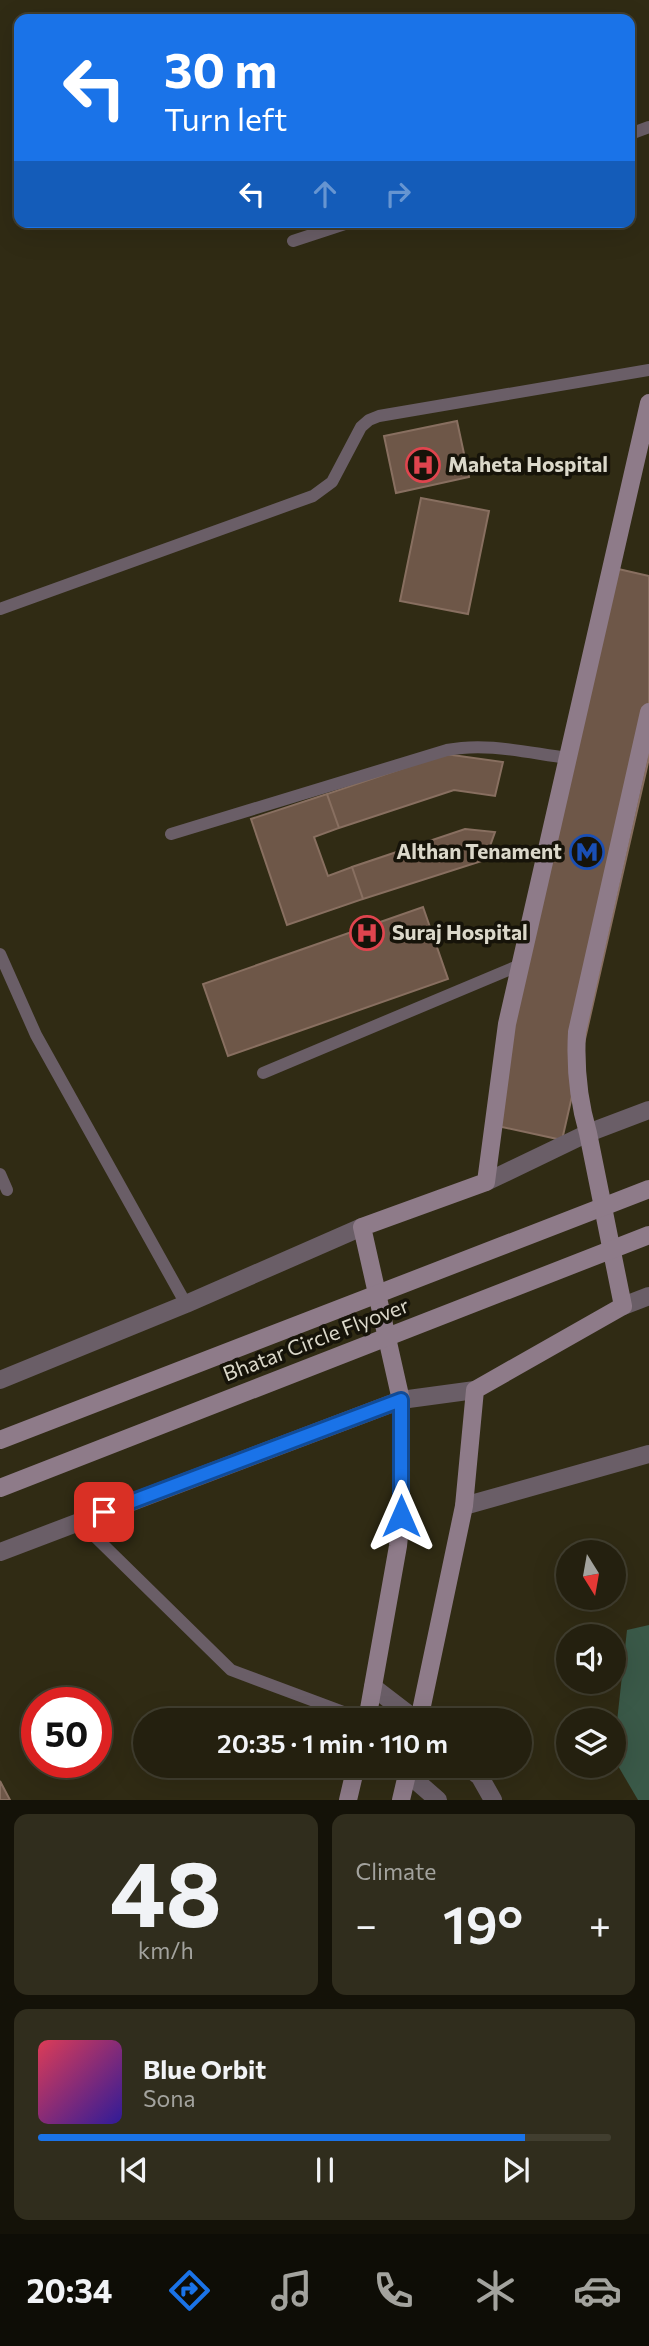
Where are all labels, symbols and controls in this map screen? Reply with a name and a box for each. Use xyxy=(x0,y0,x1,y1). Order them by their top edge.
text: 30 m xyxy=(164,38,277,98)
icon: left xyxy=(49,42,140,133)
text: Turn left xyxy=(164,98,288,138)
icon: left xyxy=(233,175,271,213)
icon: ahead xyxy=(306,175,344,213)
icon: right xyxy=(379,175,417,213)
hospital icon: Maheta Hospital xyxy=(404,446,442,484)
place label: Maheta Hospital xyxy=(448,451,608,476)
metro station icon: Althan Tenament xyxy=(568,833,606,871)
place label: Althan Tenament xyxy=(396,838,562,863)
hospital icon: Suraj Hospital xyxy=(348,914,386,952)
place label: Suraj Hospital xyxy=(392,919,528,944)
street label: Bhatar Circle Flyover xyxy=(219,1292,412,1386)
position arrow xyxy=(364,1479,438,1553)
pin xyxy=(74,1482,134,1542)
icon: arrive xyxy=(85,1493,123,1531)
north arrow xyxy=(556,1540,626,1610)
map controls xyxy=(556,1540,626,1778)
button: sound xyxy=(556,1624,626,1694)
speed limit sign: 50 xyxy=(21,1687,112,1778)
button: layers xyxy=(556,1708,626,1778)
text: 20:35 · 1 min · 110 m xyxy=(217,1727,448,1758)
text: 48 xyxy=(110,1834,222,1946)
text: Climate xyxy=(356,1857,437,1885)
text: 19° xyxy=(443,1891,523,1955)
text: − xyxy=(356,1900,377,1947)
text: + xyxy=(589,1900,611,1947)
text: km/h xyxy=(138,1936,194,1964)
text: Blue Orbit xyxy=(143,2053,266,2084)
text: Sona xyxy=(143,2084,195,2112)
icon: previous xyxy=(115,2151,153,2189)
icon: pause xyxy=(306,2151,344,2189)
icon: next xyxy=(497,2151,535,2189)
icon: directions xyxy=(165,2266,214,2315)
icon: music xyxy=(267,2266,316,2315)
icon: phone xyxy=(369,2266,418,2315)
icon: climate xyxy=(471,2266,520,2315)
icon: car xyxy=(573,2266,622,2315)
text: 20:34 xyxy=(26,2270,113,2310)

